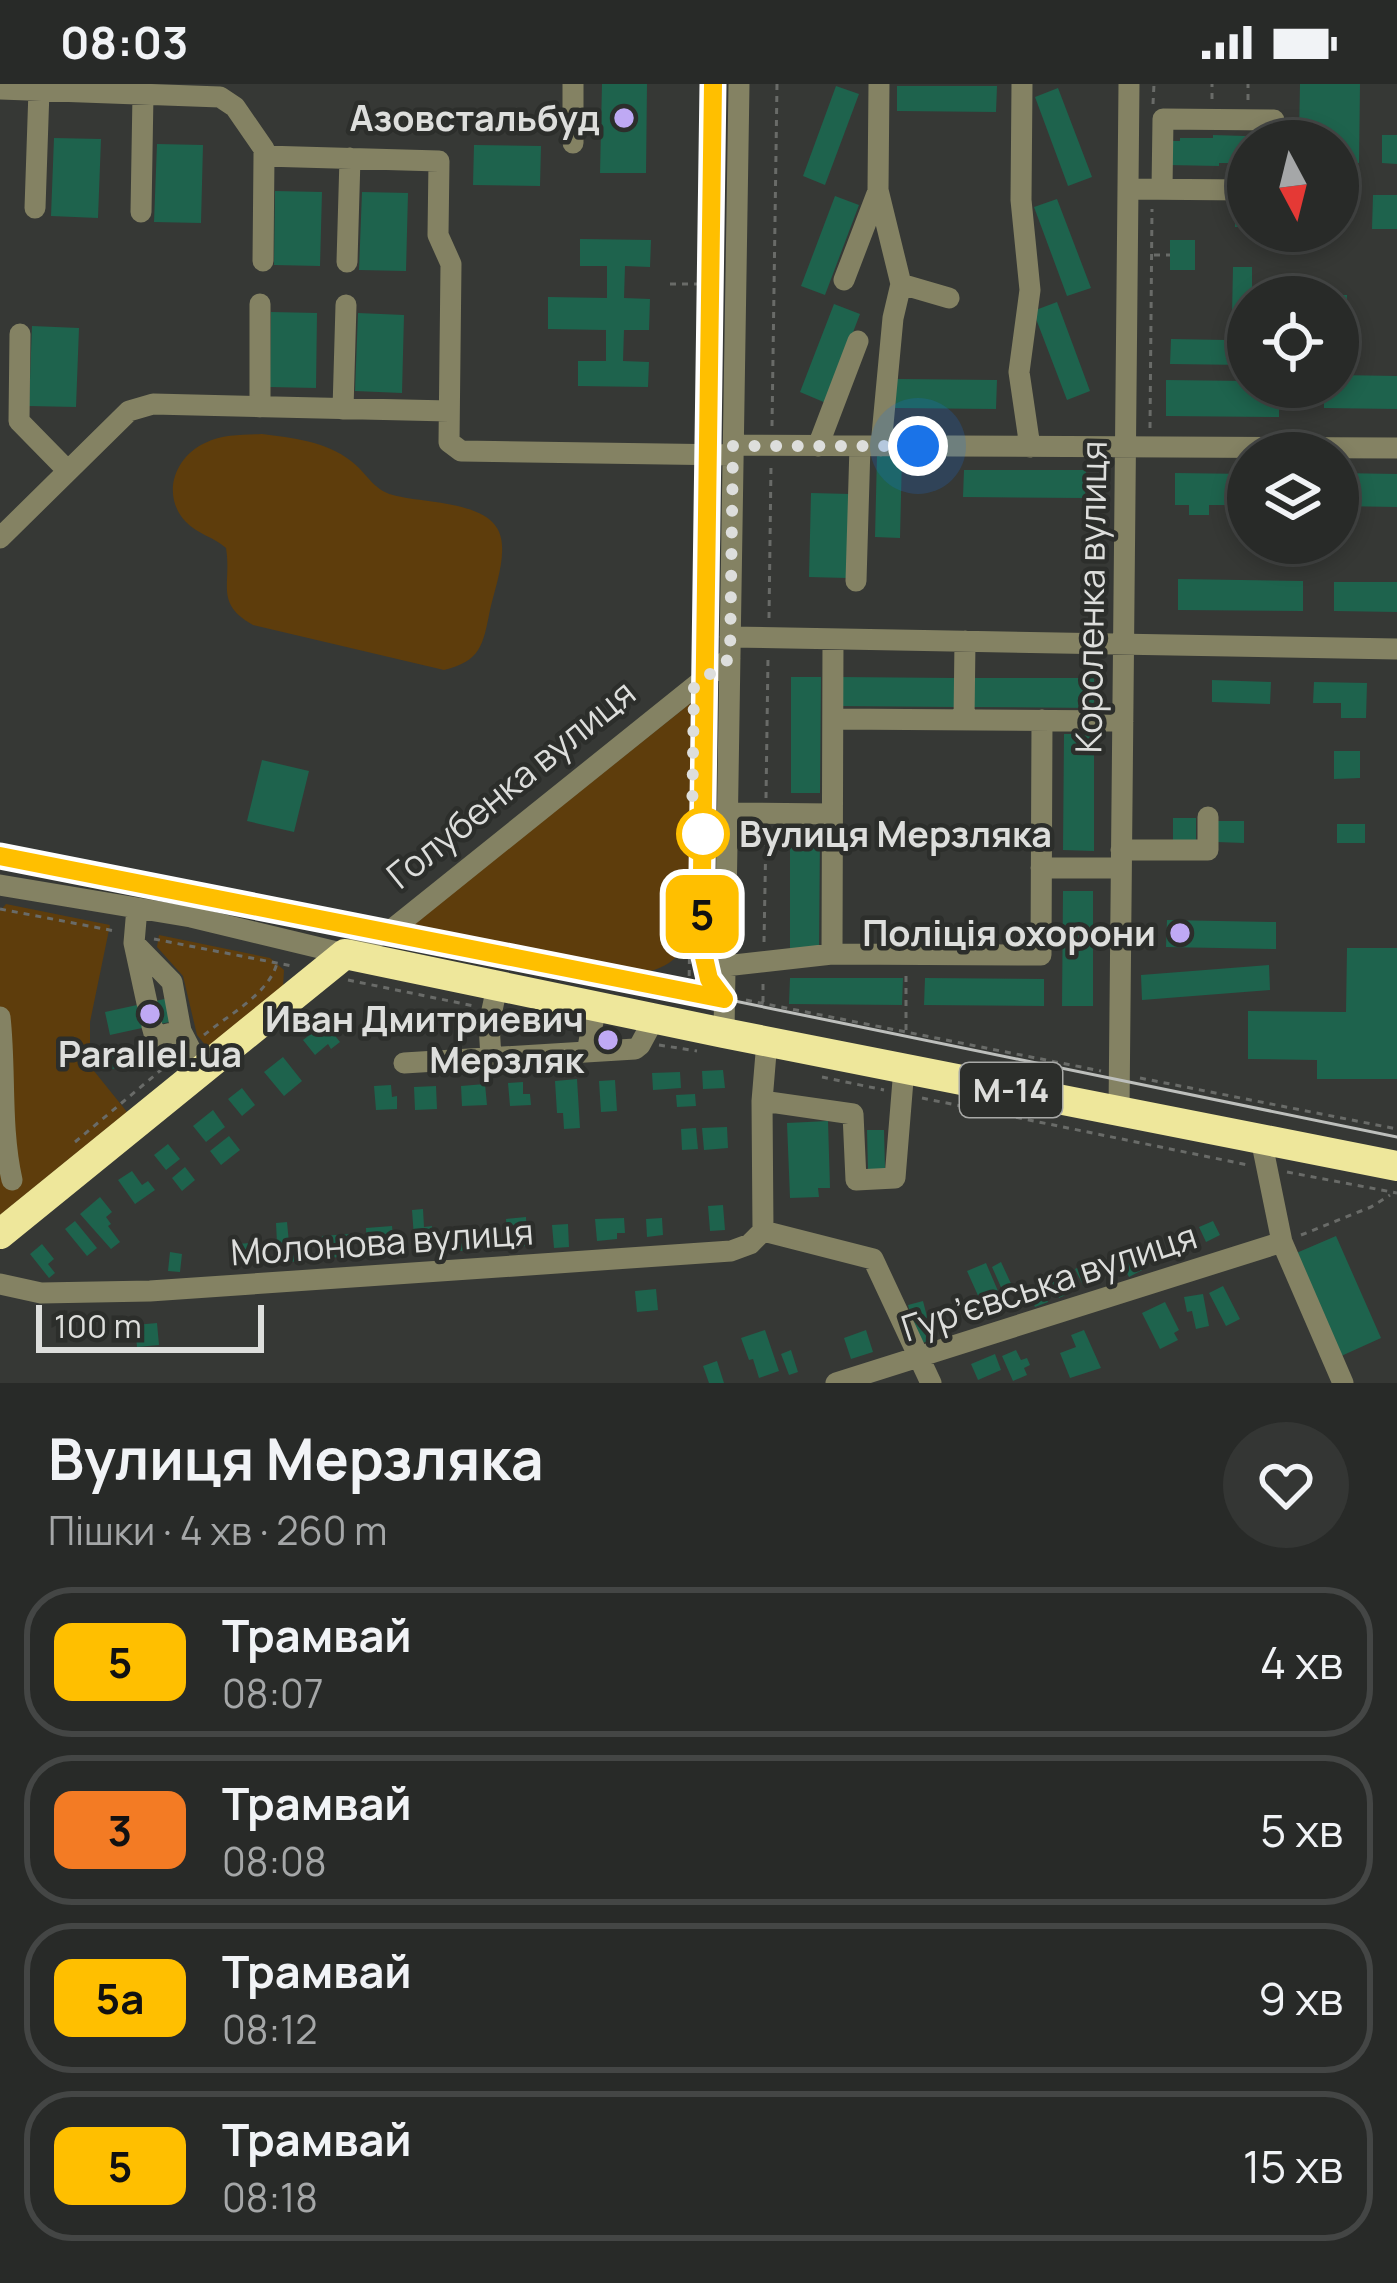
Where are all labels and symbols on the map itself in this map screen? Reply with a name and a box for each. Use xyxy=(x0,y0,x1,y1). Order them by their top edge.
place label: Азовстальбуд xyxy=(349,93,600,142)
marker: Азовстальбуд xyxy=(611,105,637,131)
north arrow xyxy=(1227,120,1359,252)
your location xyxy=(888,416,948,476)
street label: Короленка вулиця xyxy=(1063,440,1118,754)
street label: Голубенка вулиця xyxy=(376,668,645,899)
marker: Вулиця Мерзляка xyxy=(678,809,728,859)
place label: Вулиця Мерзляка xyxy=(739,809,1052,858)
line badge: 5 xyxy=(663,875,741,953)
place label: Поліція охорони xyxy=(862,908,1156,957)
marker: Поліція охорони xyxy=(1167,920,1193,946)
place label: Иван Дмитриевич Мерзляк xyxy=(265,994,586,1084)
marker: Parallel.ua xyxy=(137,1001,163,1027)
marker: Иван Дмитриевич Мерзляк xyxy=(595,1027,621,1053)
place label: Parallel.ua xyxy=(58,1029,242,1078)
road number: М-14 xyxy=(960,1063,1062,1117)
street label: Молонова вулиця xyxy=(229,1206,535,1277)
street label: Гур’євська вулиця xyxy=(895,1211,1203,1352)
scale bar xyxy=(36,1299,264,1352)

